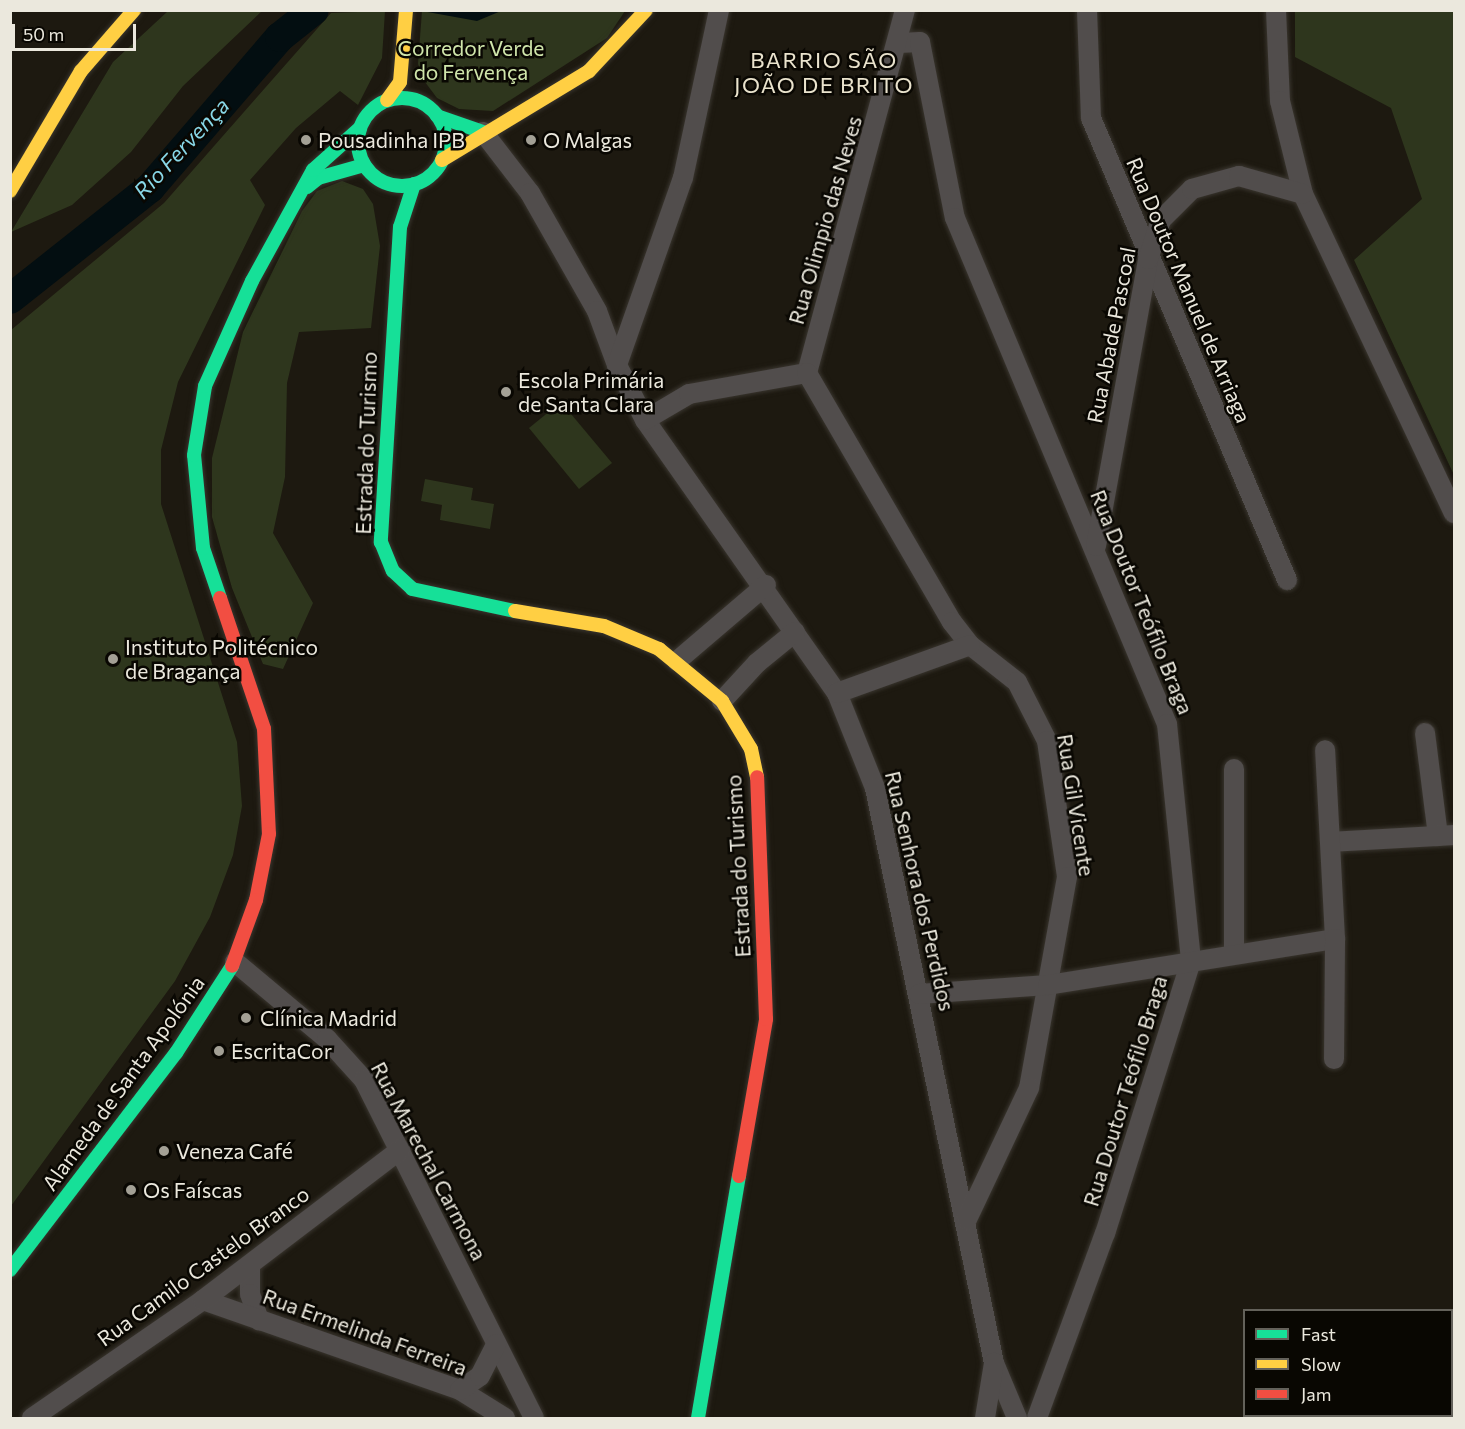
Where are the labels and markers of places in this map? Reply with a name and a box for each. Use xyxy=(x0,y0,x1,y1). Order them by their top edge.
place label: Pousadinha IPB xyxy=(318,127,465,153)
place label: O Malgas xyxy=(543,127,632,153)
marker: Pousadinha IPB xyxy=(299,133,313,147)
marker: O Malgas xyxy=(524,133,538,147)
place label: Escola Primária de Santa Clara xyxy=(518,367,664,417)
marker: Escola Primária de Santa Clara xyxy=(499,385,513,399)
place label: Instituto Politécnico de Bragança xyxy=(125,634,318,684)
marker: Instituto Politécnico de Bragança xyxy=(106,652,120,666)
place label: Clínica Madrid xyxy=(260,1005,397,1031)
marker: Clínica Madrid xyxy=(237,1009,255,1027)
place label: EscritaCor xyxy=(231,1038,332,1064)
marker: EscritaCor xyxy=(212,1044,226,1058)
place label: Veneza Café xyxy=(176,1138,293,1164)
marker: Veneza Café xyxy=(157,1144,171,1158)
place label: Os Faíscas xyxy=(143,1177,242,1203)
marker: Os Faíscas xyxy=(124,1183,138,1197)

